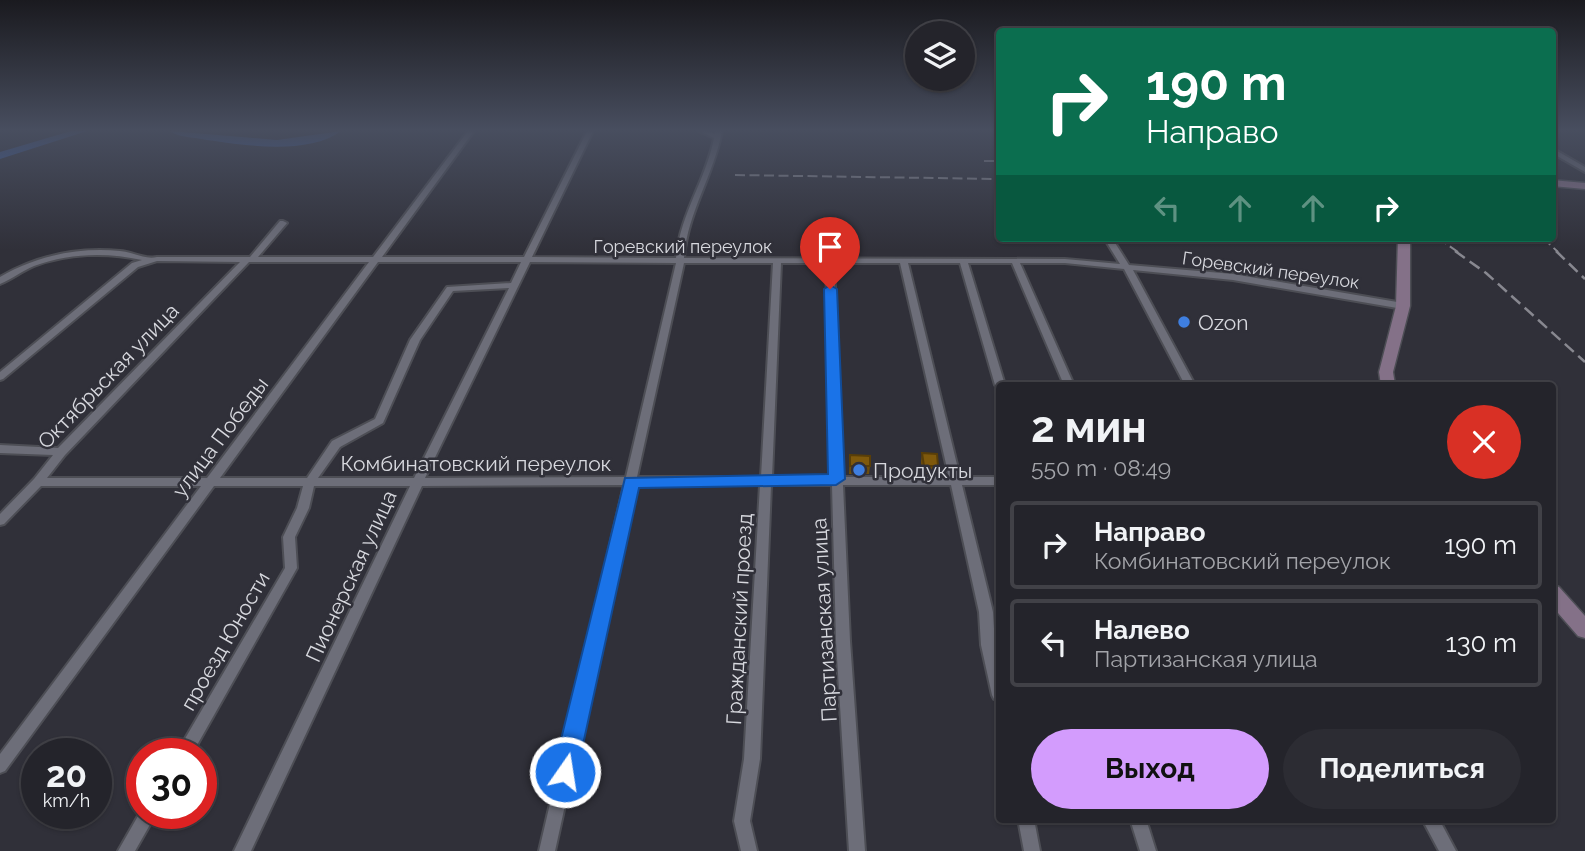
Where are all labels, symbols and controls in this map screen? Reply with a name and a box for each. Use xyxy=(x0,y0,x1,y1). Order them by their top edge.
map controls xyxy=(905,21,975,91)
button: layers xyxy=(905,21,975,91)
text: 190 m xyxy=(1146,54,1287,111)
icon: right xyxy=(1031,56,1122,147)
text: Направо xyxy=(1146,113,1278,150)
icon: left xyxy=(1148,189,1186,227)
icon: ahead xyxy=(1221,189,1259,227)
icon: ahead xyxy=(1294,189,1332,227)
icon: right xyxy=(1367,189,1405,227)
pin xyxy=(800,217,860,289)
icon: arrive xyxy=(811,228,849,266)
street label: Горевский переулок xyxy=(594,236,772,257)
street label: Горевский переулок xyxy=(1181,247,1361,293)
street label: Октябрьская улица xyxy=(32,298,184,454)
place label: Ozon xyxy=(1198,310,1249,335)
marker: Ozon xyxy=(1176,314,1192,330)
street label: улица Победы xyxy=(167,372,273,502)
text: 2 мин xyxy=(1031,403,1147,452)
button: close xyxy=(1447,405,1521,479)
street label: Комбинатовский переулок xyxy=(340,451,612,476)
text: 550 m · 08:49 xyxy=(1031,454,1171,481)
place label: Продукты xyxy=(873,458,972,483)
marker: Продукты xyxy=(851,462,867,478)
street label: Пионерская улица xyxy=(300,486,402,666)
street label: Гражданский проезд xyxy=(721,513,757,725)
street label: Партизанская улица xyxy=(806,517,842,723)
text: Направо xyxy=(1094,517,1205,547)
icon: right xyxy=(1035,526,1073,564)
text: 190 m xyxy=(1444,530,1517,560)
text: Комбинатовский переулок xyxy=(1094,547,1391,574)
street label: проезд Юности xyxy=(175,567,275,715)
text: Налево xyxy=(1094,615,1190,645)
icon: left xyxy=(1035,624,1073,662)
text: 130 m xyxy=(1446,628,1517,658)
text: Партизанская улица xyxy=(1094,645,1318,672)
button: Выход xyxy=(1031,729,1269,809)
button: Поделиться xyxy=(1283,729,1521,809)
position arrow xyxy=(528,735,602,809)
speed limit sign: 30 xyxy=(126,738,217,829)
text: 20 xyxy=(46,754,87,795)
text: km/h xyxy=(43,790,90,811)

